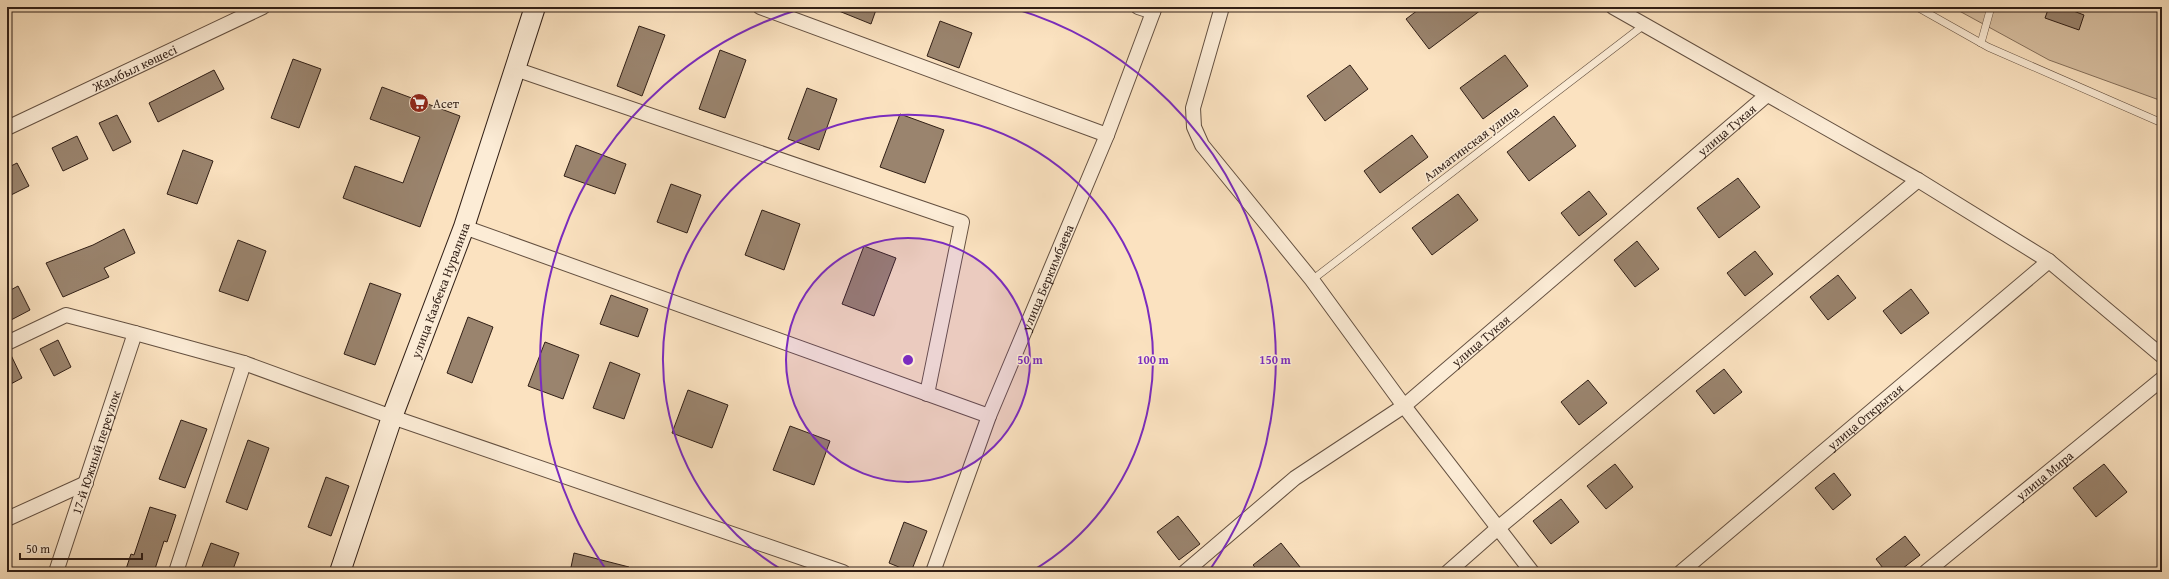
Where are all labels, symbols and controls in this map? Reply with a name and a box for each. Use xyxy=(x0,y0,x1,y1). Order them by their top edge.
street label: Жамбыл көшесі xyxy=(88,40,181,97)
supermarket icon: Асет xyxy=(408,92,430,114)
place label: Асет xyxy=(433,94,460,113)
street label: улица Тукая xyxy=(1693,99,1760,161)
street label: Алматинская улица xyxy=(1420,101,1524,186)
street label: улица Казбека Нуралина xyxy=(406,220,475,362)
street label: улица Беркимбаева xyxy=(1016,221,1079,335)
street label: улица Тукая xyxy=(1447,310,1514,372)
text: 50 m xyxy=(1017,351,1043,368)
text: 100 m xyxy=(1137,351,1170,368)
text: 150 m xyxy=(1259,351,1292,368)
centre of rings xyxy=(901,353,915,367)
street label: улица Открытая xyxy=(1823,379,1908,455)
street label: 17-й Южный переулок xyxy=(67,388,125,517)
street label: улица Мира xyxy=(2011,446,2078,505)
scale bar xyxy=(20,535,142,561)
text: 50 m xyxy=(26,540,50,557)

